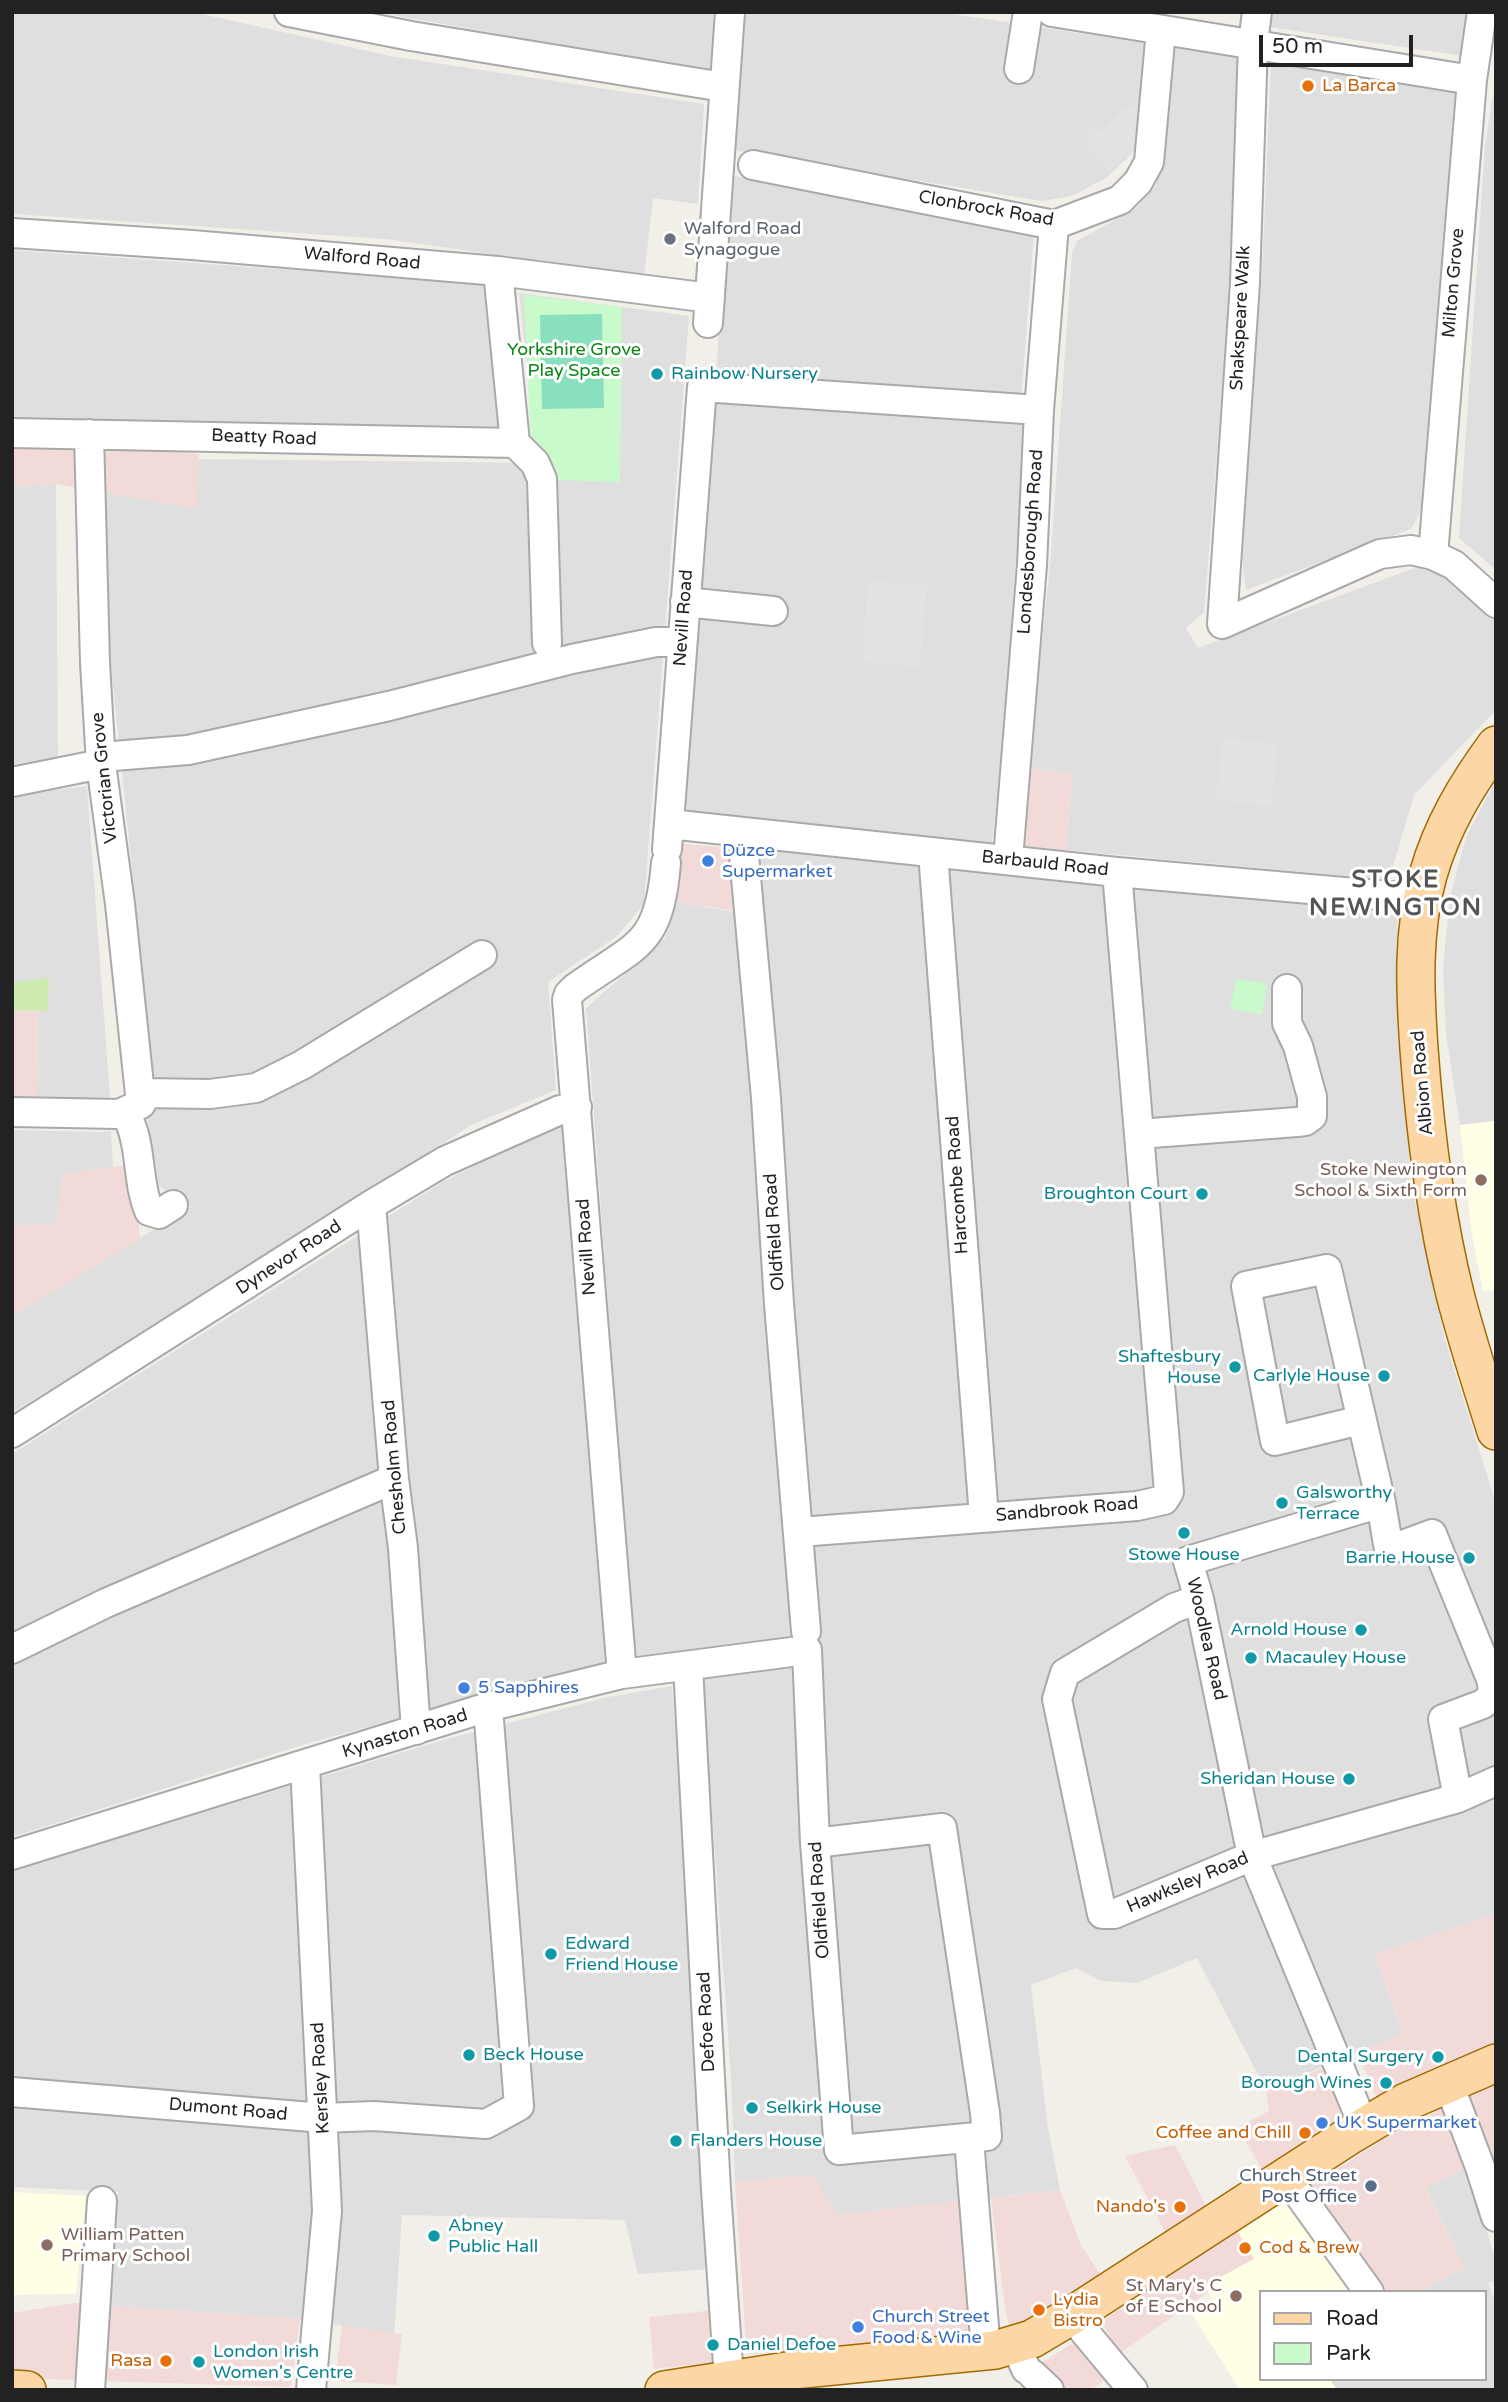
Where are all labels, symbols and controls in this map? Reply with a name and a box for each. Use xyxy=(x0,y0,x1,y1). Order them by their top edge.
scale bar xyxy=(1263,21,1417,65)
text: 50 m xyxy=(1272,34,1323,59)
place label: La Barca xyxy=(1322,75,1396,97)
marker: La Barca xyxy=(1300,78,1316,94)
street label: Clonbrock Road xyxy=(917,186,1055,232)
place label: Walford Road Synagogue xyxy=(684,218,801,260)
street label: Milton Grove xyxy=(1438,227,1470,339)
marker: Walford Road Synagogue xyxy=(662,231,678,247)
street label: Walford Road xyxy=(303,243,421,275)
street label: Shakspeare Walk xyxy=(1226,245,1256,391)
park label: Yorkshire Grove Play Space xyxy=(507,339,641,382)
place label: Rainbow Nursery xyxy=(671,363,818,385)
marker: Rainbow Nursery xyxy=(649,366,665,382)
street label: Beatty Road xyxy=(211,425,317,451)
street label: Londesborough Road xyxy=(1014,449,1048,635)
street label: Nevill Road xyxy=(670,569,698,667)
street label: Victorian Grove xyxy=(87,711,123,845)
place label: Düzce Supermarket xyxy=(722,840,833,882)
street label: Barbauld Road xyxy=(980,847,1110,881)
marker: Düzce Supermarket xyxy=(700,853,716,869)
district label: STOKE NEWINGTON xyxy=(1310,867,1482,923)
street label: Albion Road xyxy=(1408,1030,1438,1136)
street label: Harcombe Road xyxy=(942,1115,974,1255)
place label: Stoke Newington School & Sixth Form xyxy=(1294,1159,1467,1202)
marker: Stoke Newington School & Sixth Form xyxy=(1473,1172,1489,1188)
street label: Oldfield Road xyxy=(760,1173,790,1291)
place label: Broughton Court xyxy=(1044,1183,1188,1205)
marker: Broughton Court xyxy=(1194,1186,1210,1202)
street label: Nevill Road xyxy=(573,1198,601,1296)
street label: Dynevor Road xyxy=(232,1216,346,1300)
place label: Shaftesbury House xyxy=(1118,1346,1221,1388)
marker: Shaftesbury House xyxy=(1227,1359,1243,1375)
place label: Carlyle House xyxy=(1253,1365,1370,1387)
marker: Carlyle House xyxy=(1376,1368,1392,1384)
street label: Chesholm Road xyxy=(378,1399,412,1535)
place label: Galsworthy Terrace xyxy=(1296,1482,1392,1524)
street label: Sandbrook Road xyxy=(995,1493,1139,1527)
marker: Galsworthy Terrace xyxy=(1274,1495,1290,1511)
marker: Stowe House xyxy=(1176,1525,1192,1541)
place label: Stowe House xyxy=(1128,1544,1240,1566)
place label: Barrie House xyxy=(1345,1547,1455,1569)
marker: Barrie House xyxy=(1461,1550,1477,1566)
street label: Woodlea Road xyxy=(1181,1576,1231,1702)
place label: Arnold House xyxy=(1230,1619,1347,1641)
marker: Arnold House xyxy=(1353,1622,1369,1638)
place label: Macauley House xyxy=(1265,1647,1406,1669)
marker: Macauley House xyxy=(1243,1650,1259,1666)
place label: 5 Sapphires xyxy=(478,1677,579,1699)
marker: 5 Sapphires xyxy=(456,1680,472,1696)
street label: Kynaston Road xyxy=(340,1705,470,1763)
place label: Sheridan House xyxy=(1200,1768,1335,1790)
marker: Sheridan House xyxy=(1341,1771,1357,1787)
street label: Oldfield Road xyxy=(805,1841,835,1959)
street label: Hawksley Road xyxy=(1124,1848,1252,1918)
place label: Edward Friend House xyxy=(565,1933,678,1976)
marker: Edward Friend House xyxy=(543,1946,559,1962)
street label: Defoe Road xyxy=(694,1971,720,2073)
street label: Kersley Road xyxy=(307,2022,335,2134)
place label: Beck House xyxy=(483,2044,584,2066)
place label: Dental Surgery xyxy=(1297,2046,1424,2068)
marker: Beck House xyxy=(461,2047,477,2063)
marker: Dental Surgery xyxy=(1430,2049,1446,2065)
place label: Borough Wines xyxy=(1241,2072,1372,2094)
marker: Borough Wines xyxy=(1378,2075,1394,2091)
street label: Dumont Road xyxy=(168,2094,288,2126)
place label: Selkirk House xyxy=(766,2097,882,2119)
marker: Selkirk House xyxy=(744,2100,760,2116)
place label: UK Supermarket xyxy=(1336,2112,1477,2134)
marker: UK Supermarket xyxy=(1314,2115,1330,2131)
place label: Coffee and Chill xyxy=(1155,2122,1291,2144)
marker: Coffee and Chill xyxy=(1297,2125,1313,2141)
place label: Flanders House xyxy=(690,2130,822,2152)
marker: Flanders House xyxy=(668,2133,684,2149)
place label: Church Street Post Office xyxy=(1239,2165,1357,2208)
marker: Church Street Post Office xyxy=(1363,2178,1379,2194)
place label: Nando's xyxy=(1096,2196,1166,2218)
marker: Nando's xyxy=(1172,2199,1188,2215)
place label: Abney Public Hall xyxy=(448,2215,538,2258)
place label: William Patten Primary School xyxy=(61,2224,190,2266)
marker: Abney Public Hall xyxy=(426,2228,442,2244)
marker: William Patten Primary School xyxy=(39,2237,55,2253)
place label: Cod & Brew xyxy=(1259,2237,1359,2259)
marker: Cod & Brew xyxy=(1237,2240,1253,2256)
place label: St Mary's C of E School xyxy=(1125,2275,1222,2318)
marker: St Mary's C of E School xyxy=(1228,2288,1244,2304)
place label: Lydia Bistro xyxy=(1053,2289,1103,2332)
legend xyxy=(1260,2290,1487,2381)
marker: Lydia Bistro xyxy=(1031,2302,1047,2318)
place label: Church Street Food & Wine xyxy=(872,2306,990,2348)
text: Road xyxy=(1326,2306,1379,2331)
marker: Church Street Food & Wine xyxy=(850,2319,866,2335)
place label: Daniel Defoe xyxy=(727,2334,836,2356)
marker: Daniel Defoe xyxy=(705,2337,721,2353)
place label: London Irish Women's Centre xyxy=(213,2341,353,2384)
text: Park xyxy=(1326,2341,1371,2366)
place label: Rasa xyxy=(110,2350,152,2372)
marker: Rasa xyxy=(158,2353,174,2369)
marker: London Irish Women's Centre xyxy=(191,2354,207,2370)

